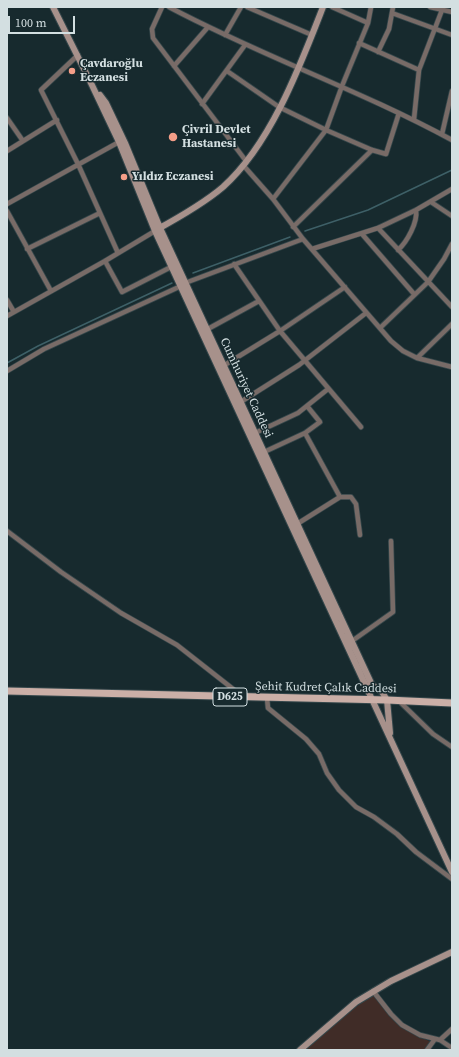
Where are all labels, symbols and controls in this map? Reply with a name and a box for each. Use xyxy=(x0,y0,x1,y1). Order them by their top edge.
scale bar xyxy=(10,8,77,34)
text: 100 m xyxy=(15,15,47,31)
place label: Çavdaroğlu Eczanesi xyxy=(80,57,143,85)
marker: Çavdaroğlu Eczanesi xyxy=(67,66,77,76)
place label: Çivril Devlet Hastanesi xyxy=(182,123,250,151)
marker: Çivril Devlet Hastanesi xyxy=(167,131,179,143)
place label: Yıldız Eczanesi xyxy=(132,170,214,184)
marker: Yıldız Eczanesi xyxy=(119,172,129,182)
street label: Cumhuriyet Caddesi xyxy=(216,336,276,440)
street label: Şehit Kudret Çalık Caddesi xyxy=(255,680,397,696)
road number: D625 xyxy=(213,688,247,706)

